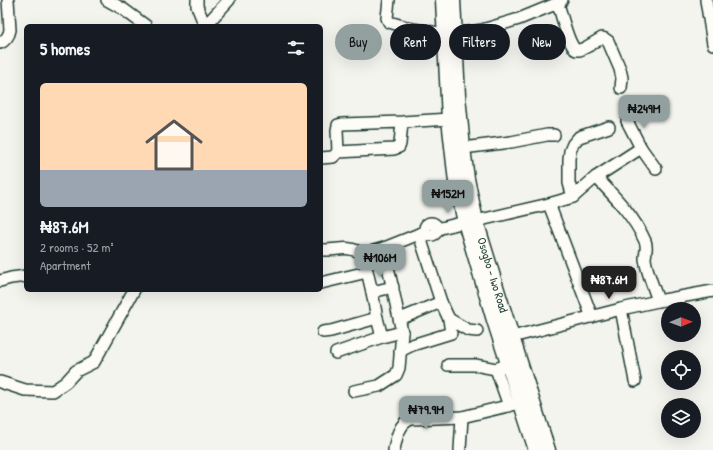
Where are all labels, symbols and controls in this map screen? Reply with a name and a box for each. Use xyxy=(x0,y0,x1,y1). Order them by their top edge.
chip: Buy xyxy=(335,24,382,60)
chip: Rent xyxy=(390,24,441,60)
chip: Filters xyxy=(449,24,510,60)
chip: New xyxy=(518,24,566,60)
text: 5 homes xyxy=(40,37,90,60)
icon: filters xyxy=(285,37,307,59)
pin: ₦249M xyxy=(616,95,672,129)
text: ₦249M xyxy=(628,99,660,117)
icon: home xyxy=(138,109,210,181)
pin: ₦152M xyxy=(420,180,476,214)
text: ₦152M xyxy=(431,184,465,202)
text: ₦87.6M xyxy=(40,215,89,238)
street label: Osogbo - Iwo Road xyxy=(474,235,513,315)
text: 2 rooms · 52 m² xyxy=(40,238,113,256)
pin: ₦106M xyxy=(352,244,408,278)
text: ₦106M xyxy=(364,248,396,266)
text: Apartment xyxy=(40,256,91,274)
pin: ₦87.6M xyxy=(576,266,642,300)
text: ₦87.6M xyxy=(590,270,628,288)
north arrow xyxy=(661,302,701,342)
map controls xyxy=(661,302,701,438)
button: locate xyxy=(661,350,701,390)
pin: ₦79.9M xyxy=(393,396,459,430)
button: layers xyxy=(661,398,701,438)
text: ₦79.9M xyxy=(408,400,444,418)

